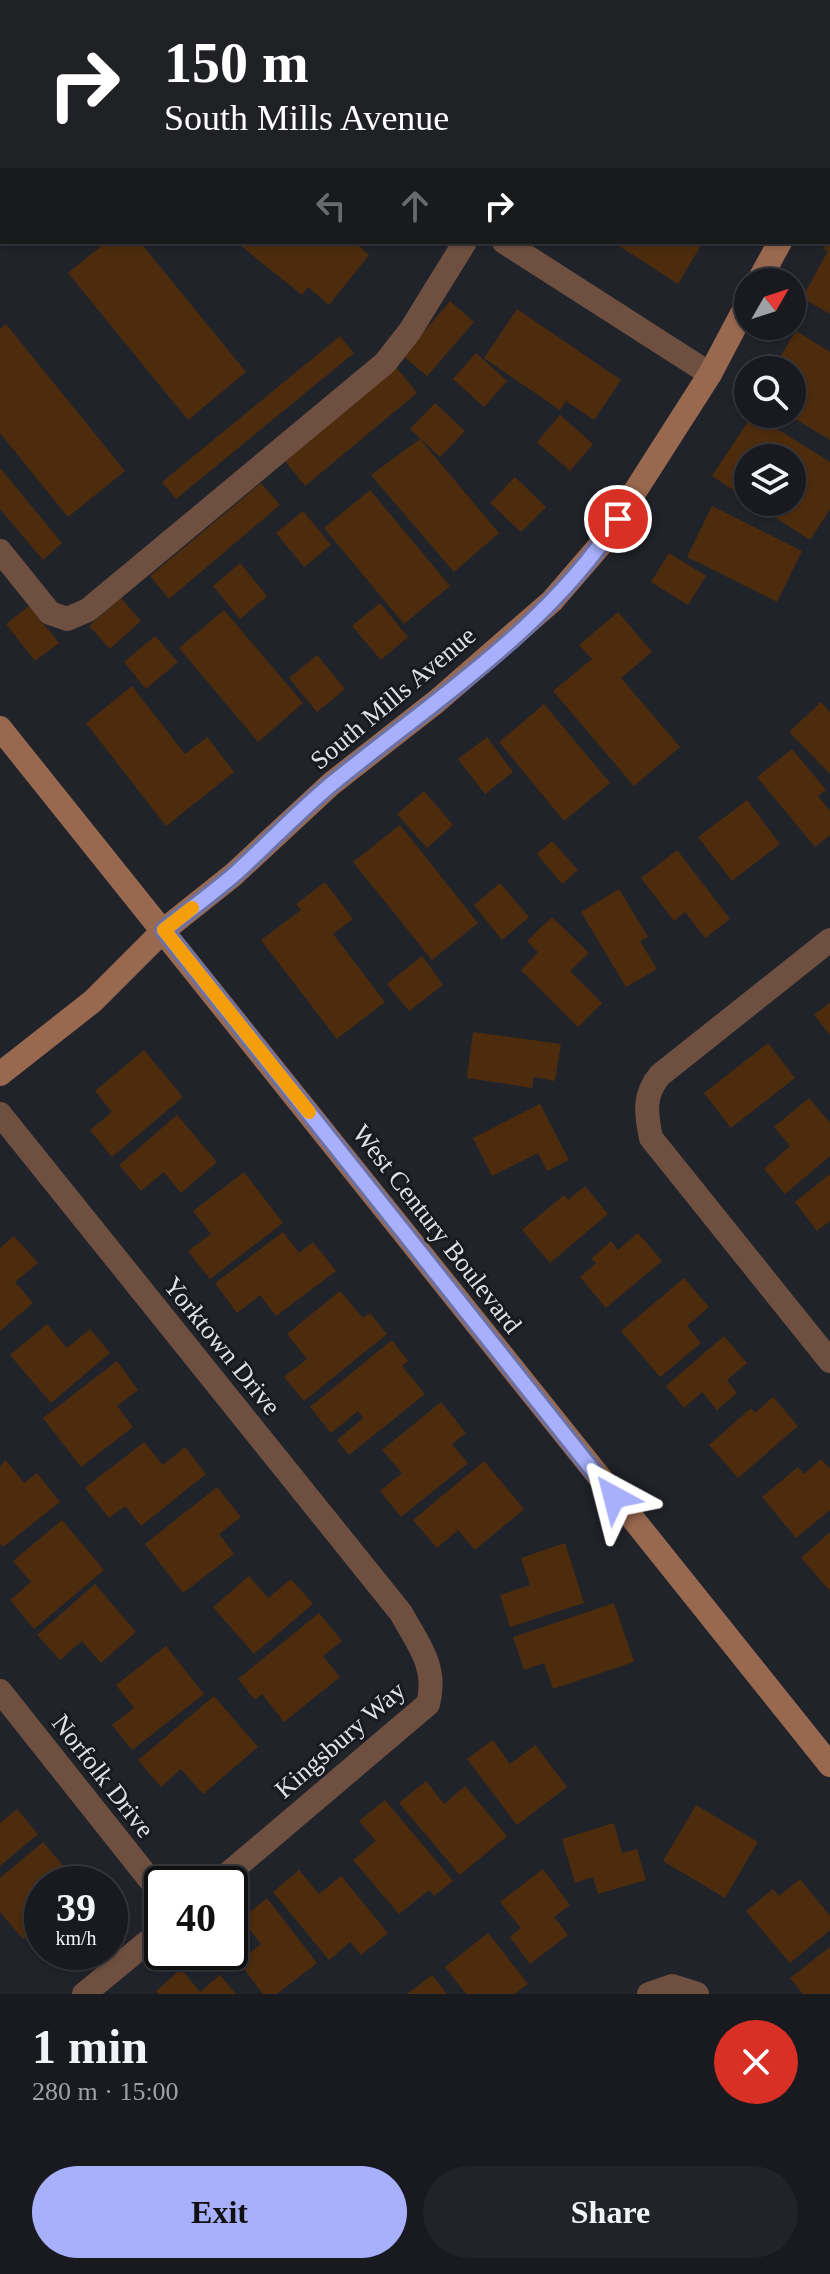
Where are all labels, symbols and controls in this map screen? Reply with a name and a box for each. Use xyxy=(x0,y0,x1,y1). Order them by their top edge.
icon: right xyxy=(32,32,136,136)
text: 150 m xyxy=(164,32,309,94)
text: South Mills Avenue xyxy=(164,98,449,138)
icon: left xyxy=(309,184,353,228)
icon: ahead xyxy=(393,184,437,228)
icon: right xyxy=(477,184,521,228)
north arrow xyxy=(734,268,806,340)
map controls xyxy=(734,268,806,516)
button: search xyxy=(734,356,806,428)
button: layers xyxy=(734,444,806,516)
pin xyxy=(584,485,652,553)
icon: arrive xyxy=(596,497,640,541)
street label: South Mills Avenue xyxy=(305,621,481,775)
street label: West Century Boulevard xyxy=(347,1119,527,1339)
street label: Yorktown Drive xyxy=(158,1271,286,1421)
position arrow xyxy=(572,1455,656,1539)
street label: Kingsbury Way xyxy=(269,1676,411,1804)
street label: Norfolk Drive xyxy=(46,1709,160,1843)
speed limit sign: 40 xyxy=(144,1866,248,1970)
text: 39 xyxy=(56,1885,96,1930)
text: km/h xyxy=(55,1927,97,1949)
text: 1 min xyxy=(32,2020,148,2073)
button: close xyxy=(714,2020,798,2104)
text: 280 m · 15:00 xyxy=(32,2077,179,2106)
button: Exit xyxy=(32,2166,407,2258)
button: Share xyxy=(423,2166,798,2258)

